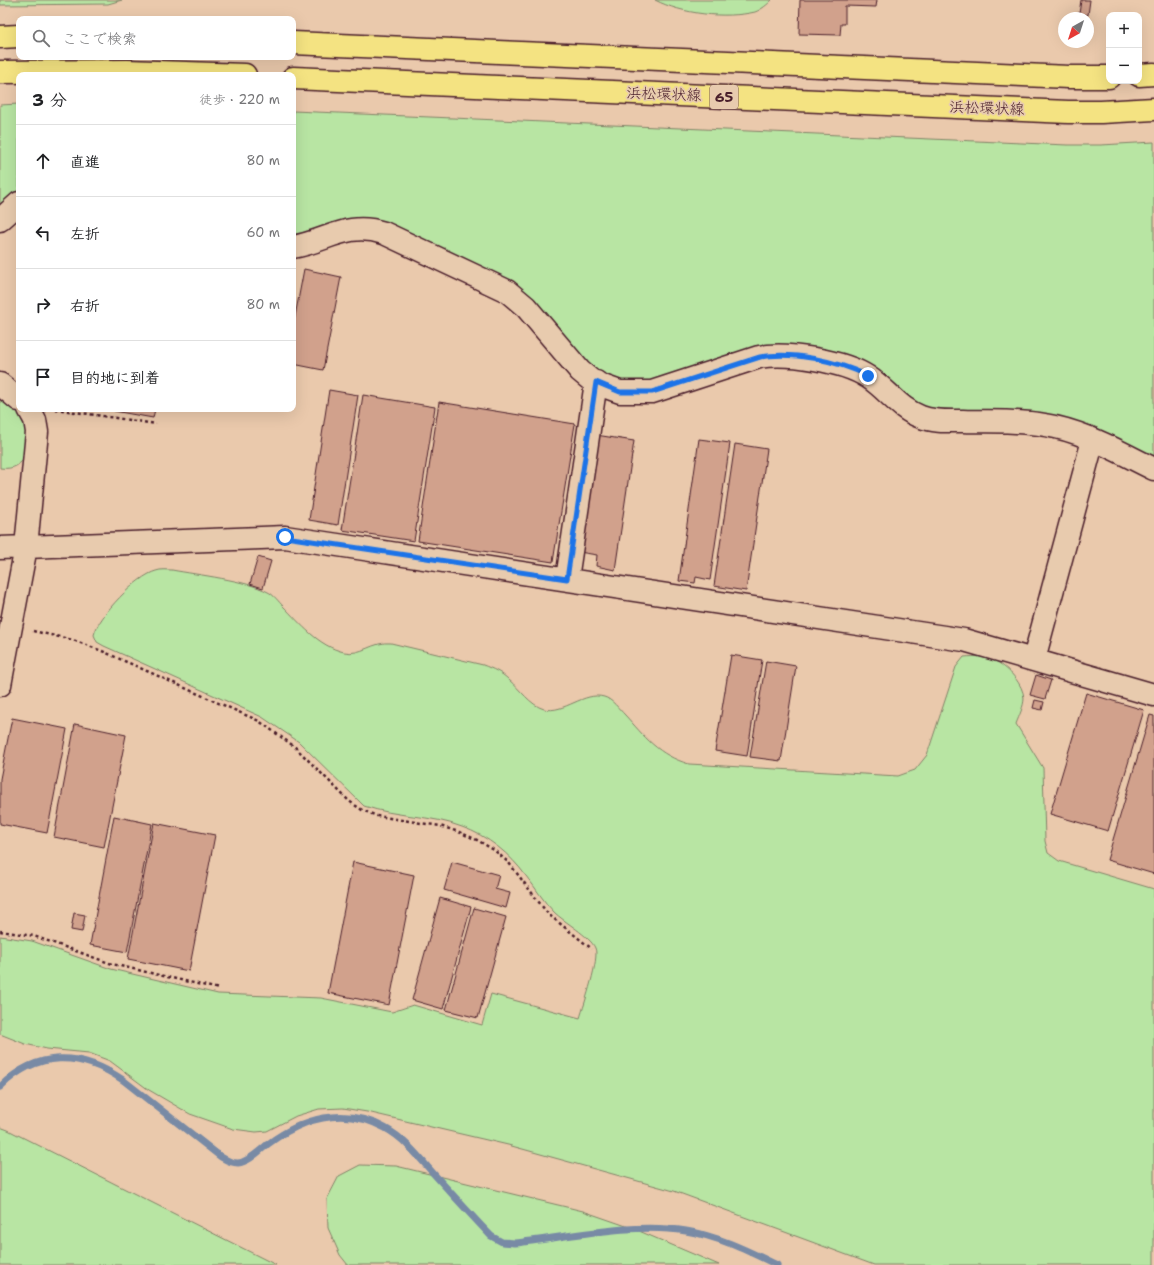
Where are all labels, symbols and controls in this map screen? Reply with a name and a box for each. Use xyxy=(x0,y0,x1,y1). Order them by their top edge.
north arrow xyxy=(1058,12,1094,48)
map controls xyxy=(1106,12,1142,84)
button: + xyxy=(1106,12,1142,48)
search box xyxy=(16,16,296,60)
icon: search xyxy=(30,27,52,49)
text: ここで検索 xyxy=(62,29,137,49)
button: − xyxy=(1106,48,1142,84)
street label: 浜松環状線 xyxy=(626,83,702,105)
road number: 65 xyxy=(710,85,738,109)
text: 3 分 xyxy=(32,89,67,111)
text: 徒歩 · 220 m xyxy=(200,91,280,108)
street label: 浜松環状線 xyxy=(949,97,1025,119)
icon: ahead xyxy=(32,150,54,172)
text: 直進 xyxy=(70,152,100,172)
text: 80 m xyxy=(246,152,280,169)
icon: left xyxy=(32,222,54,244)
text: 左折 xyxy=(70,224,100,244)
text: 60 m xyxy=(247,224,280,241)
icon: right xyxy=(32,294,54,316)
text: 右折 xyxy=(70,296,100,316)
text: 80 m xyxy=(246,296,280,313)
icon: arrive xyxy=(32,366,54,388)
route end xyxy=(859,367,877,385)
text: 目的地に到着 xyxy=(70,368,160,388)
route start xyxy=(276,528,294,546)

